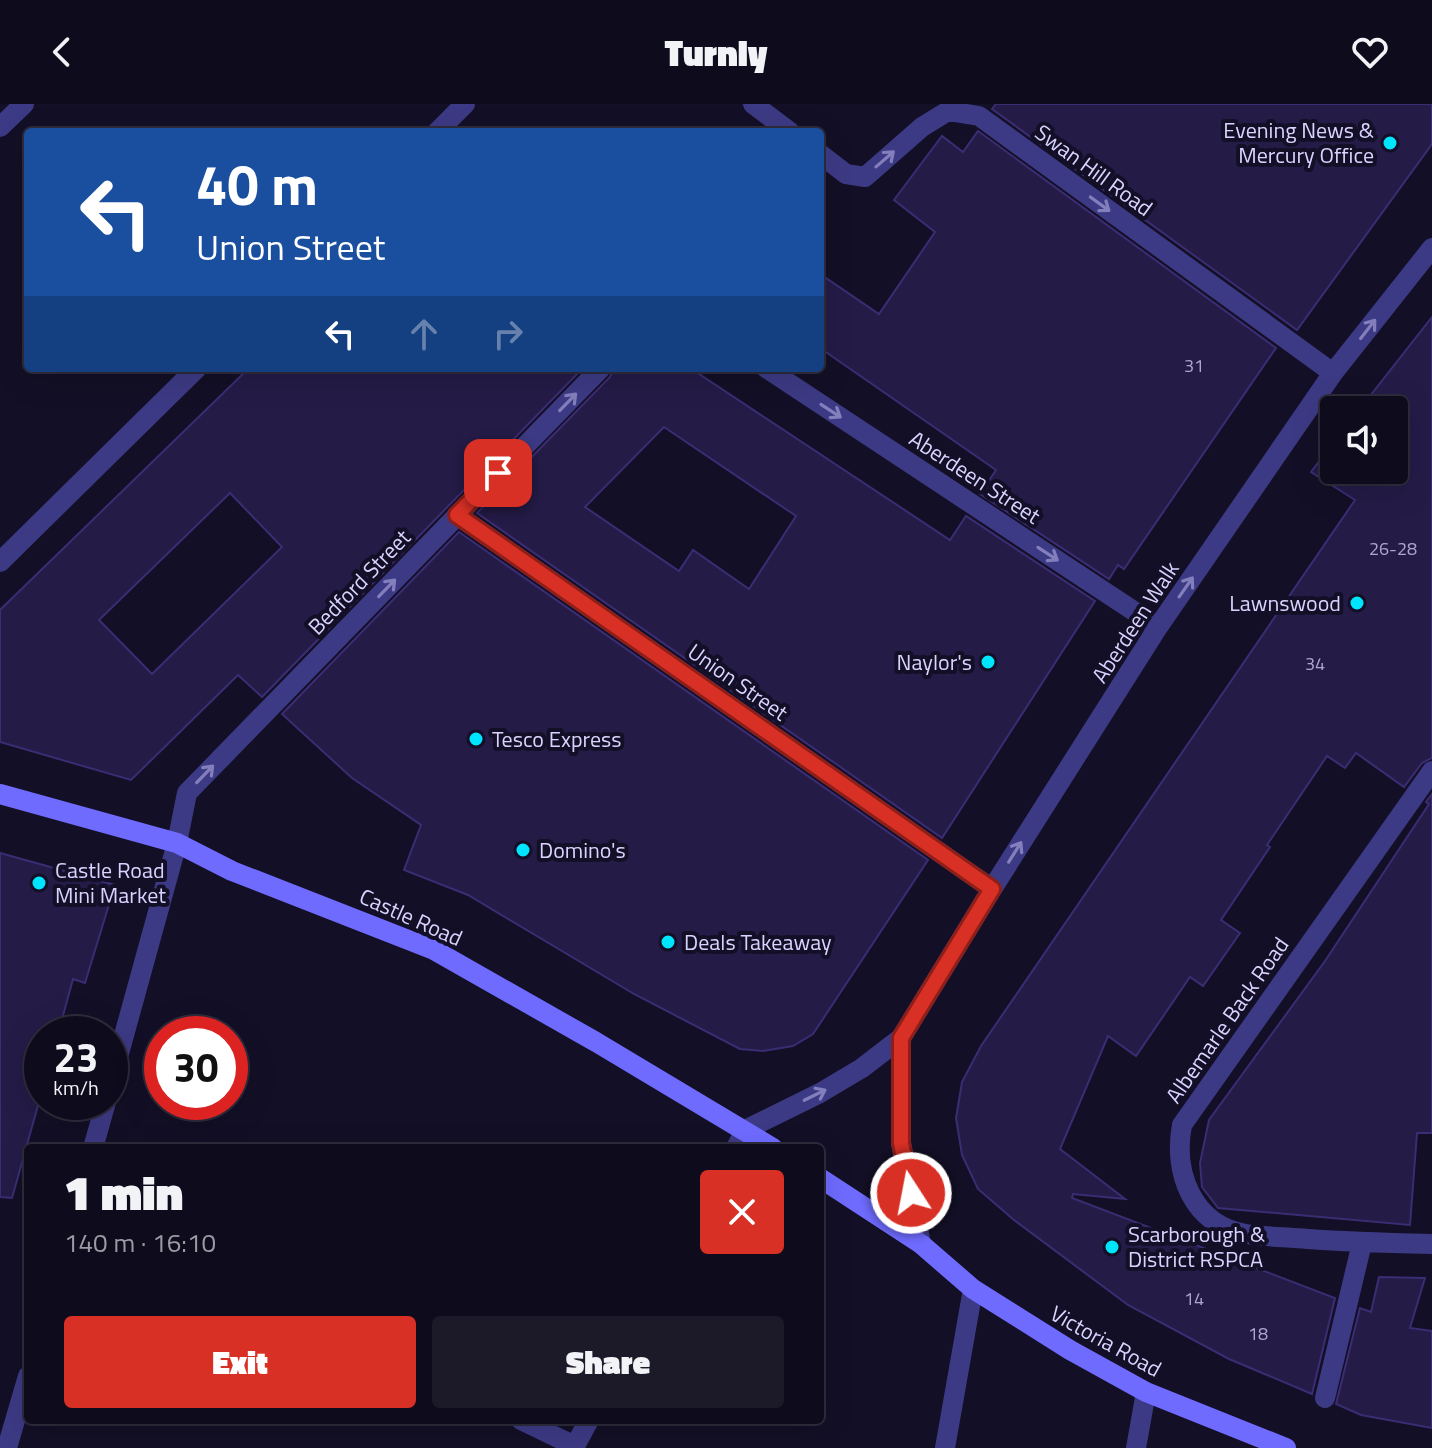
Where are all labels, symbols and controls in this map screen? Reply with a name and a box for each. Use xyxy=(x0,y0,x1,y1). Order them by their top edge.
text: Turnly xyxy=(664,25,768,80)
icon: back xyxy=(40,30,84,74)
icon: heart xyxy=(1348,30,1392,74)
place label: Evening News & Mercury Office xyxy=(1223,113,1374,172)
street label: Swan Hill Road xyxy=(1028,116,1160,224)
marker: Evening News & Mercury Office xyxy=(1381,134,1399,152)
text: 40 m xyxy=(196,142,318,227)
one-way arrow xyxy=(874,150,894,168)
icon: left xyxy=(64,160,168,264)
one-way arrow xyxy=(1088,195,1110,212)
text: Union Street xyxy=(196,219,385,274)
icon: left xyxy=(318,312,362,356)
icon: ahead xyxy=(402,312,446,356)
icon: right xyxy=(486,312,530,356)
one-way arrow xyxy=(1360,319,1377,340)
house number: 31 xyxy=(1184,352,1204,379)
one-way arrow xyxy=(558,393,577,412)
map controls xyxy=(1320,396,1408,484)
button: sound xyxy=(1320,396,1408,484)
one-way arrow xyxy=(820,403,842,419)
street label: Aberdeen Street xyxy=(903,422,1048,532)
pin xyxy=(464,439,532,507)
icon: arrive xyxy=(476,451,520,495)
street label: Bedford Street xyxy=(300,521,418,643)
house number: 26-28 xyxy=(1369,535,1417,562)
one-way arrow xyxy=(1037,546,1059,562)
street label: Aberdeen Walk xyxy=(1083,554,1187,690)
one-way arrow xyxy=(1178,576,1194,598)
one-way arrow xyxy=(377,578,396,598)
place label: Lawnswood xyxy=(1229,586,1341,620)
marker: Lawnswood xyxy=(1348,594,1366,612)
street label: Union Street xyxy=(681,635,795,729)
place label: Naylor's xyxy=(897,645,972,679)
house number: 34 xyxy=(1305,650,1325,677)
marker: Naylor's xyxy=(979,653,997,671)
place label: Tesco Express xyxy=(492,722,622,756)
marker: Tesco Express xyxy=(467,730,485,748)
one-way arrow xyxy=(195,765,214,784)
place label: Domino's xyxy=(539,833,626,867)
marker: Domino's xyxy=(514,841,532,859)
one-way arrow xyxy=(1007,841,1023,864)
place label: Castle Road Mini Market xyxy=(55,853,166,912)
marker: Castle Road Mini Market xyxy=(30,874,48,892)
street label: Castle Road xyxy=(354,879,468,955)
place label: Deals Takeaway xyxy=(684,925,832,959)
street label: Albemarle Back Road xyxy=(1157,930,1297,1110)
marker: Deals Takeaway xyxy=(659,933,677,951)
speed limit sign: 30 xyxy=(144,1016,248,1120)
text: 23 xyxy=(54,1027,98,1088)
text: km/h xyxy=(53,1072,99,1103)
one-way arrow xyxy=(802,1087,826,1102)
position arrow xyxy=(869,1151,953,1235)
text: 1 min xyxy=(64,1156,183,1229)
button: close xyxy=(700,1170,784,1254)
place label: Scarborough & District RSPCA xyxy=(1128,1217,1265,1276)
text: 140 m · 16:10 xyxy=(64,1223,216,1262)
marker: Scarborough & District RSPCA xyxy=(1103,1238,1121,1256)
house number: 14 xyxy=(1184,1285,1204,1312)
street label: Victoria Road xyxy=(1044,1296,1168,1386)
button: Exit xyxy=(64,1316,416,1408)
button: Share xyxy=(432,1316,784,1408)
house number: 18 xyxy=(1248,1320,1268,1347)

